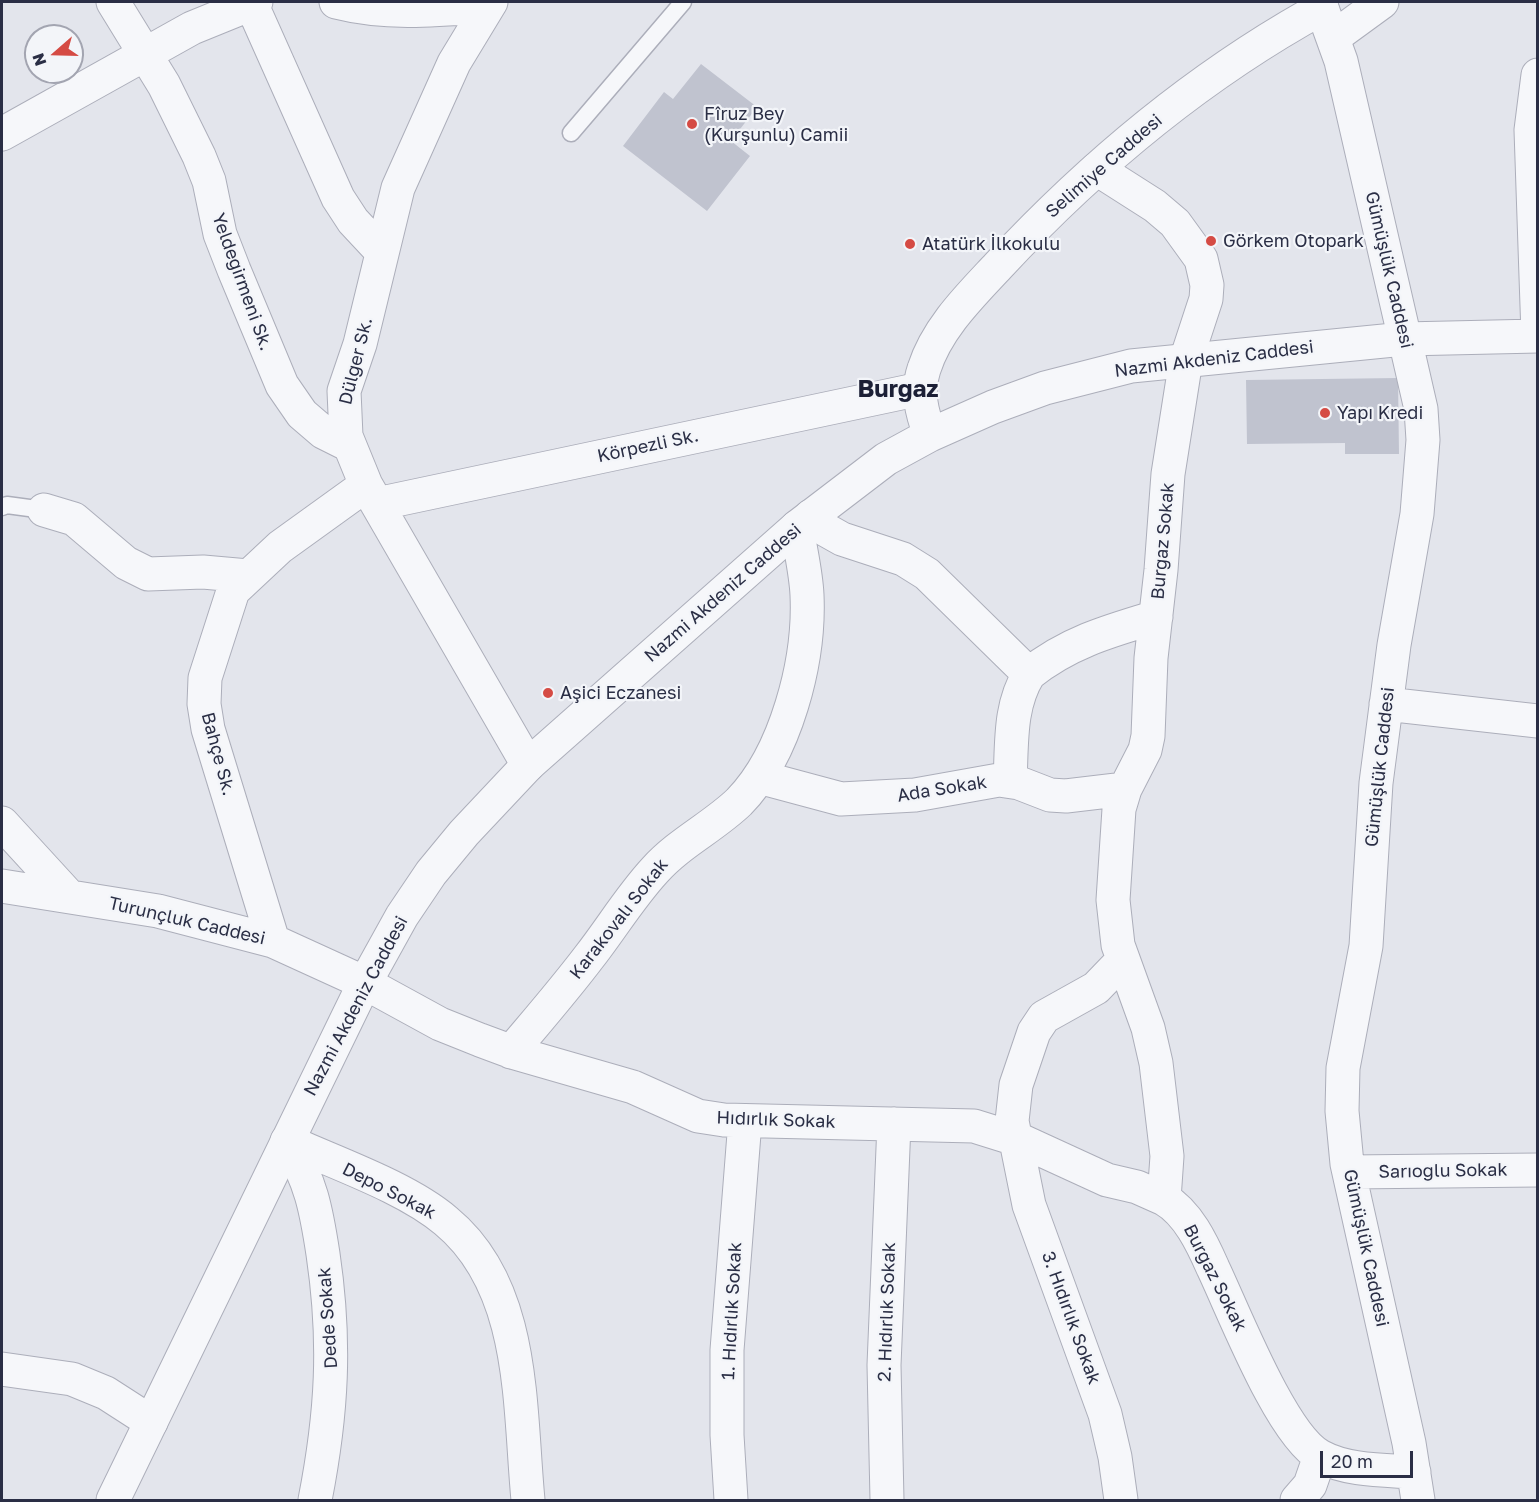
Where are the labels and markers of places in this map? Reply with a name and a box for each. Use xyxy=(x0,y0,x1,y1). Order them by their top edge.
place label: Fîruz Bey (Kurşunlu) Camii xyxy=(704,103,848,146)
marker: Fîruz Bey (Kurşunlu) Camii xyxy=(685,117,699,131)
place label: Görkem Otopark xyxy=(1223,230,1364,252)
place label: Atatürk İlkokulu xyxy=(922,233,1060,255)
marker: Görkem Otopark xyxy=(1204,234,1218,248)
marker: Atatürk İlkokulu xyxy=(903,237,917,251)
place label: Yapı Kredi xyxy=(1337,402,1423,424)
marker: Yapı Kredi xyxy=(1318,406,1332,420)
place label: Aşici Eczanesi xyxy=(560,682,681,704)
marker: Aşici Eczanesi xyxy=(541,686,555,700)

